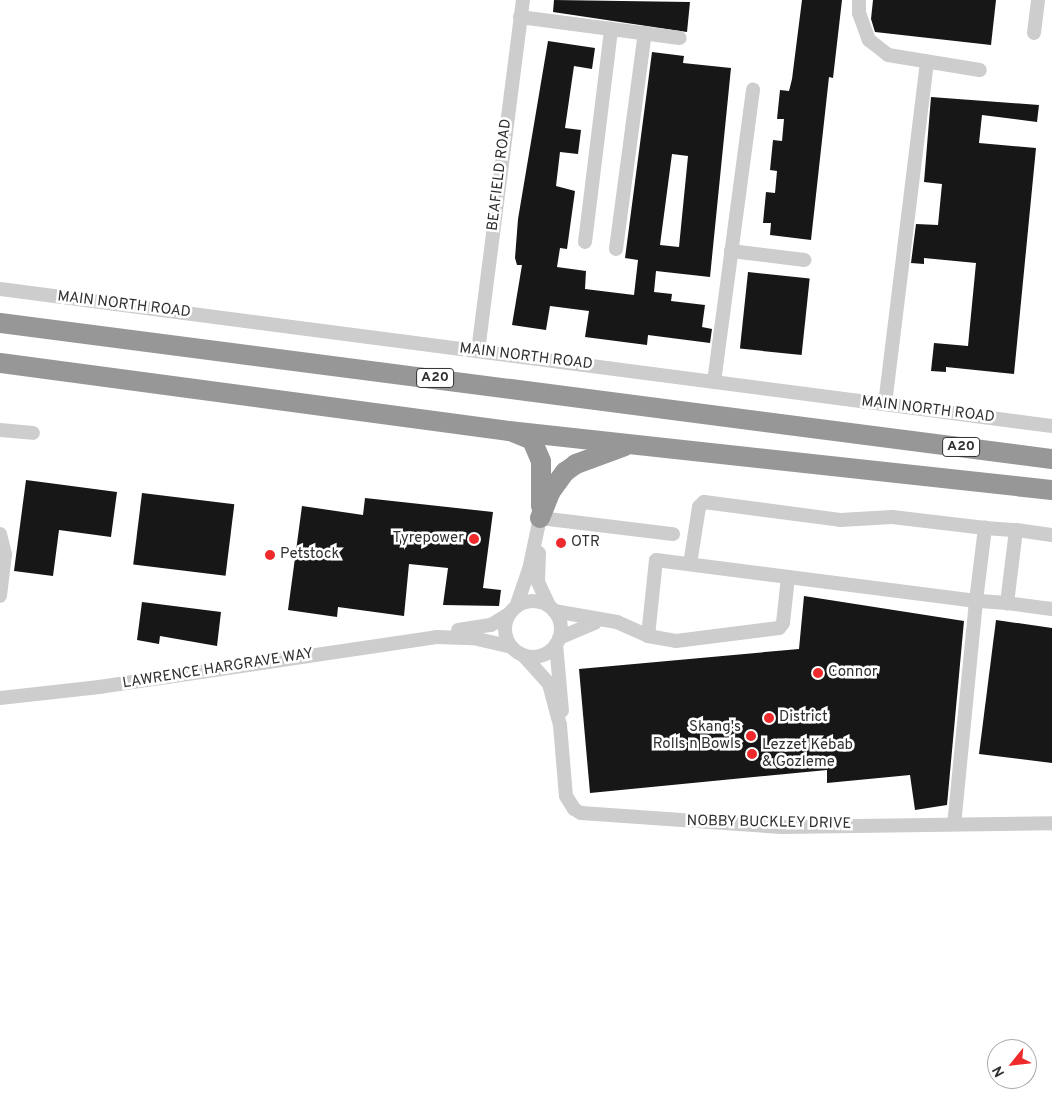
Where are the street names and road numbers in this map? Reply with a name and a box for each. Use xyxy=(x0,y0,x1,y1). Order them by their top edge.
street label: BEAFIELD ROAD xyxy=(484,118,516,232)
street label: MAIN NORTH ROAD xyxy=(56,288,192,322)
street label: MAIN NORTH ROAD xyxy=(458,340,594,374)
road number: A20 xyxy=(415,366,455,389)
street label: MAIN NORTH ROAD xyxy=(860,393,996,427)
road number: A20 xyxy=(941,436,981,458)
street label: LAWRENCE HARGRAVE WAY xyxy=(121,645,315,693)
street label: NOBBY BUCKLEY DRIVE xyxy=(686,813,852,833)

